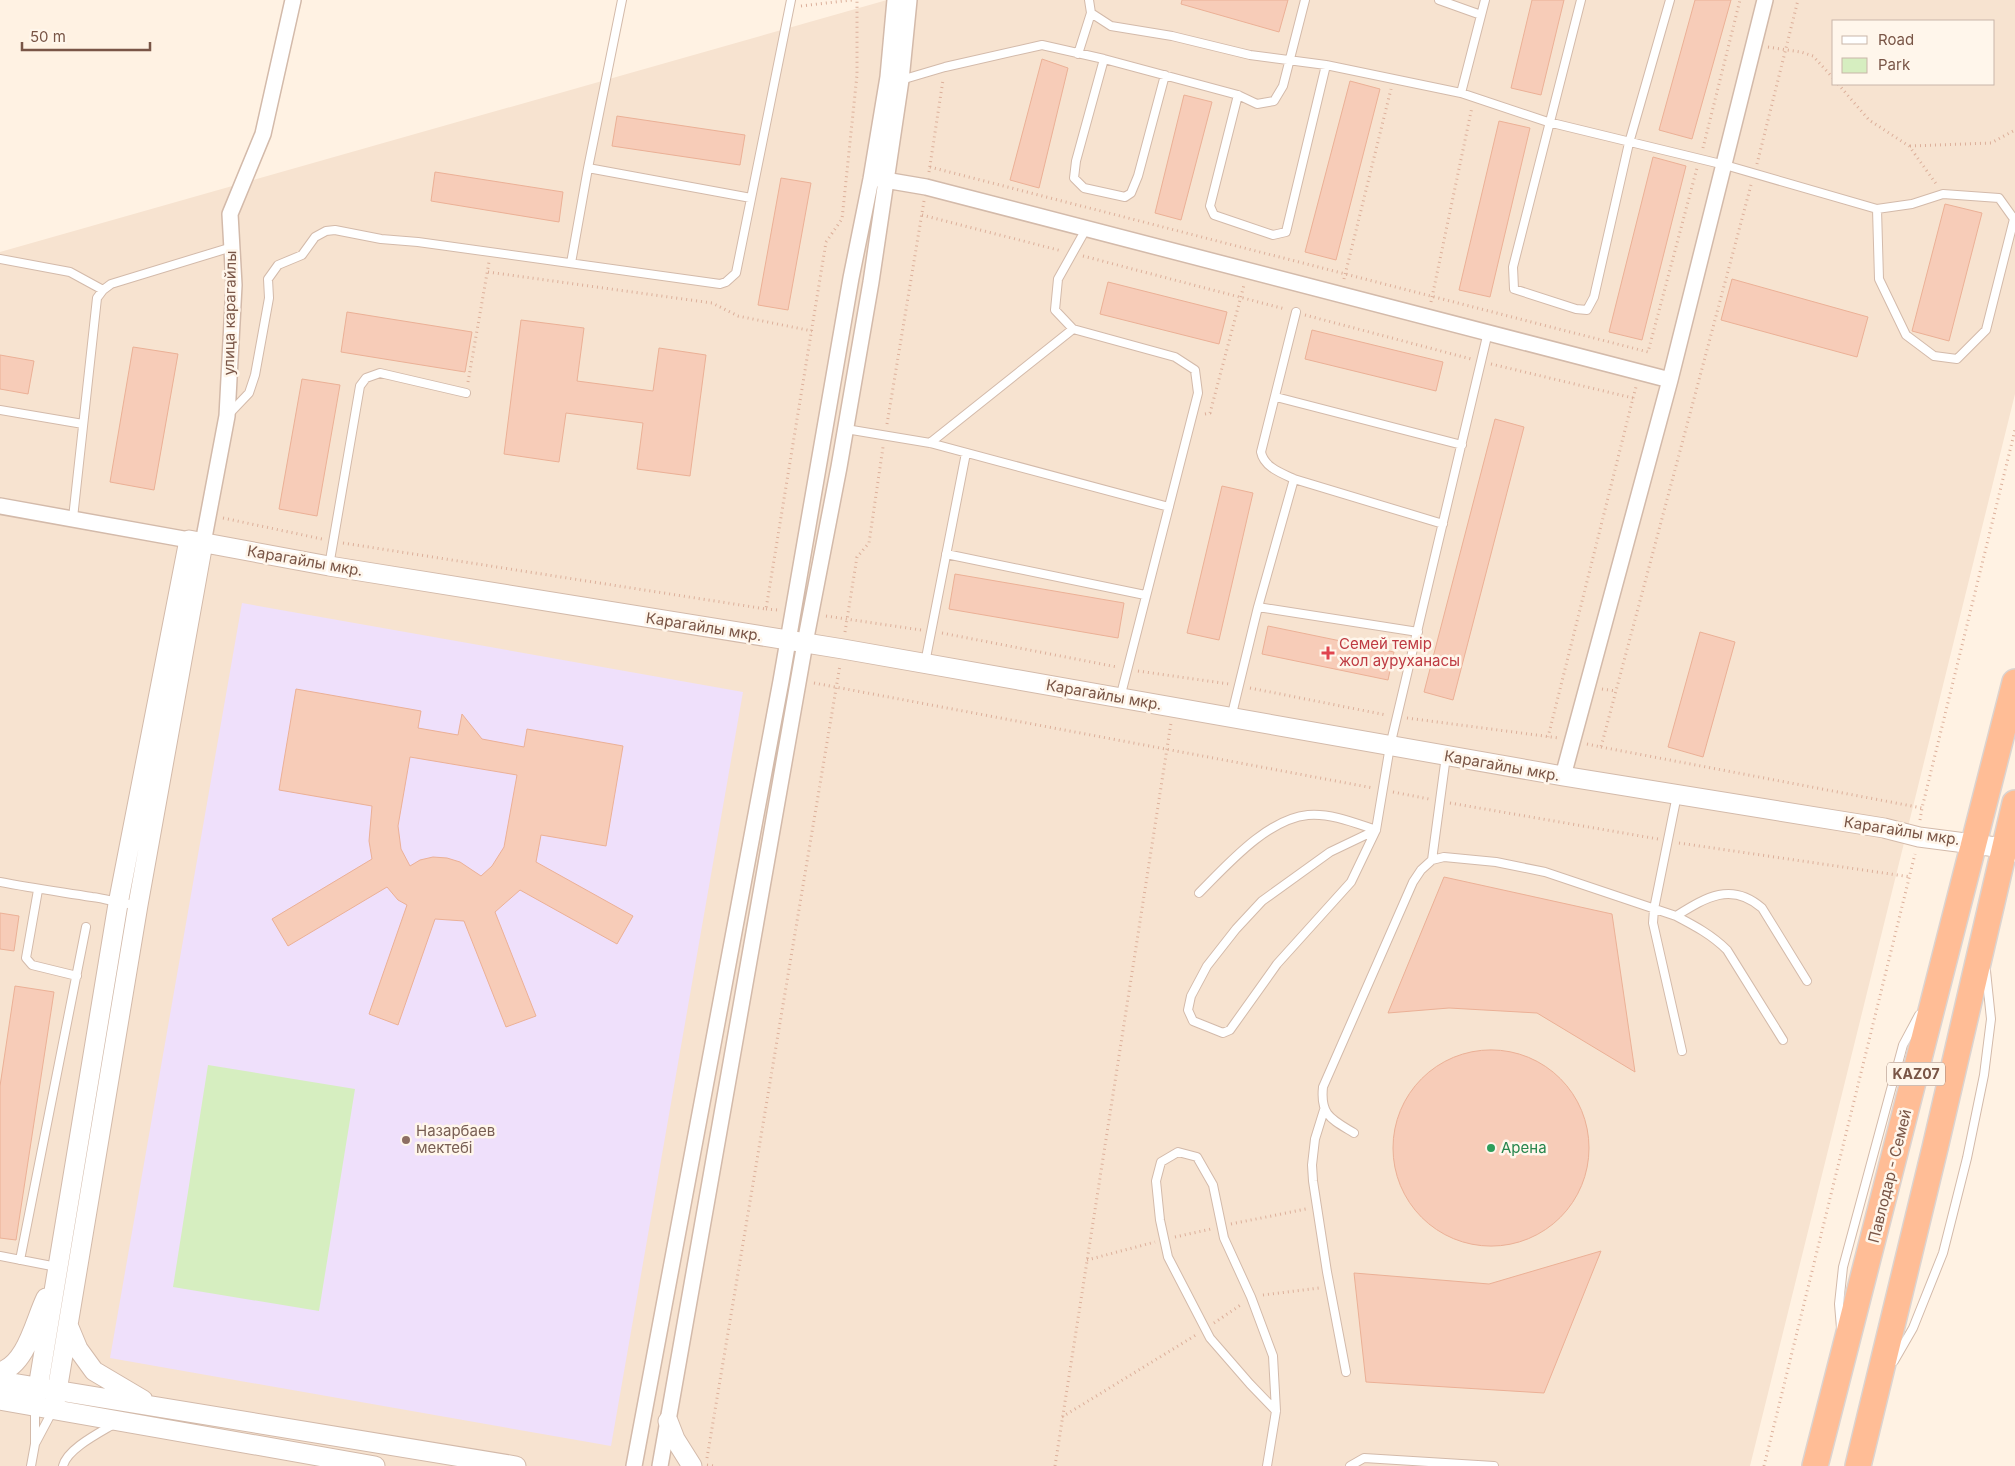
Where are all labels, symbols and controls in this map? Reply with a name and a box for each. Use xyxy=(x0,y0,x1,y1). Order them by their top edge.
scale bar xyxy=(22,20,150,52)
legend xyxy=(1832,20,1995,85)
text: 50 m xyxy=(30,27,66,46)
text: Road xyxy=(1878,30,1914,49)
text: Park xyxy=(1878,55,1911,74)
street label: улица карагайлы xyxy=(219,250,240,375)
street label: Карагайлы мкр. xyxy=(246,541,364,580)
street label: Карагайлы мкр. xyxy=(645,608,763,645)
place label: Семей темір жол ауруханасы xyxy=(1339,634,1460,670)
marker: Семей темір жол ауруханасы xyxy=(1321,646,1335,660)
street label: Карагайлы мкр. xyxy=(1045,675,1163,714)
street label: Карагайлы мкр. xyxy=(1443,746,1561,785)
street label: Карагайлы мкр. xyxy=(1843,812,1961,849)
road number: KAZ07 xyxy=(1887,1062,1945,1086)
street label: Павлодар - Семей xyxy=(1864,1107,1915,1245)
place label: Назарбаев мектебі xyxy=(416,1121,495,1157)
marker: Назарбаев мектебі xyxy=(400,1134,412,1146)
place label: Арена xyxy=(1501,1138,1547,1157)
marker: Арена xyxy=(1485,1142,1497,1154)

